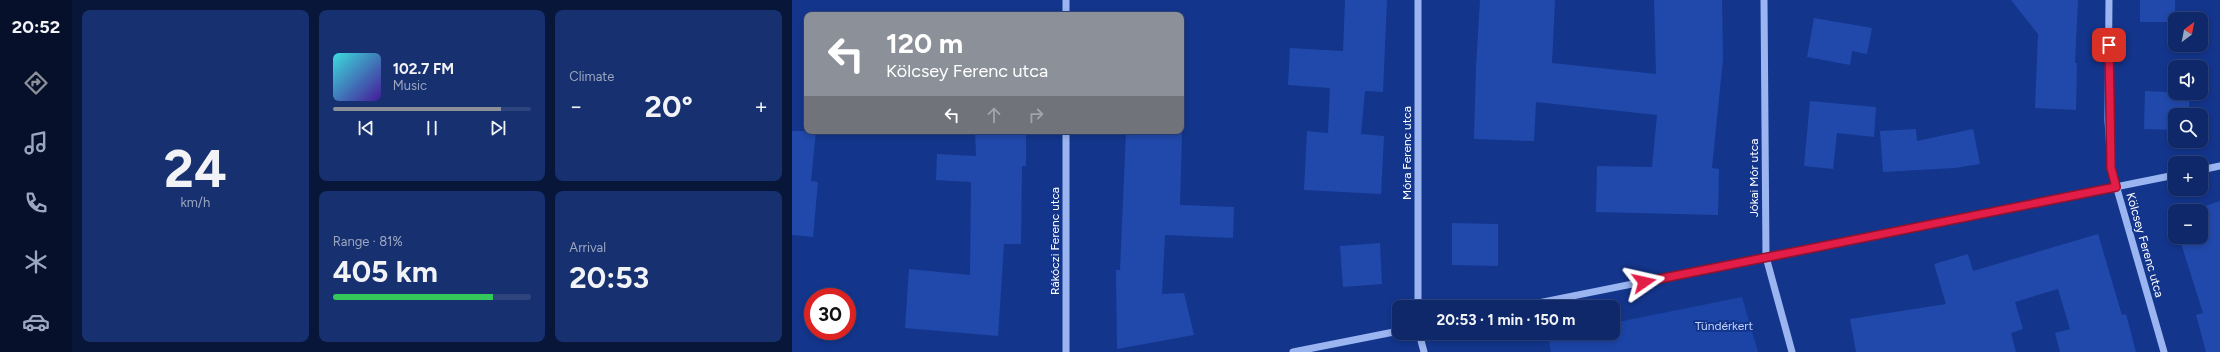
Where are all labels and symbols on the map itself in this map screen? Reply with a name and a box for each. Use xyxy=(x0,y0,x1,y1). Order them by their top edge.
north arrow xyxy=(2168,12,2208,52)
pin xyxy=(2092,28,2126,62)
street label: Móra Ferenc utca xyxy=(1400,106,1414,200)
street label: Jókai Mór utca xyxy=(1747,139,1761,217)
street label: Rákóczi Ferenc utca xyxy=(1048,187,1062,295)
street label: Kölcsey Ferenc utca xyxy=(2123,191,2167,299)
position arrow xyxy=(1623,261,1665,303)
speed limit sign: 30 xyxy=(804,288,856,340)
park label: Tündérkert xyxy=(1695,319,1753,333)

